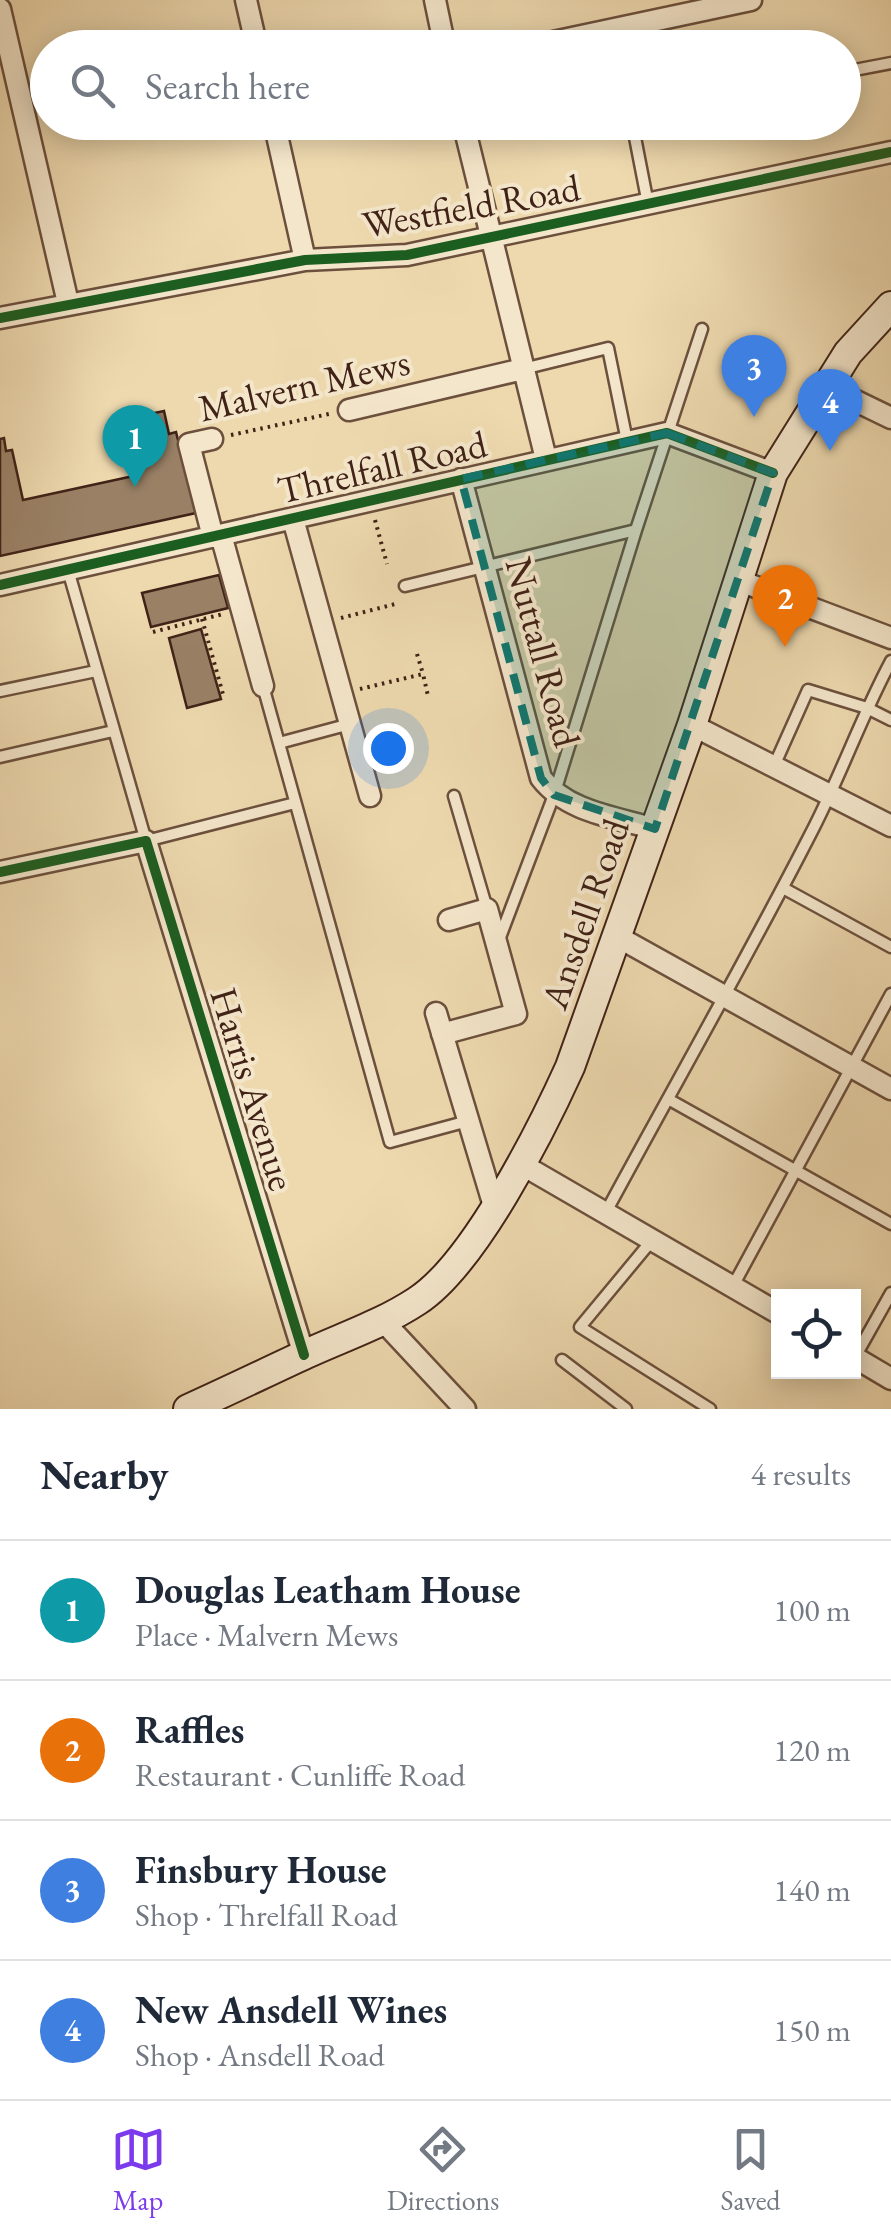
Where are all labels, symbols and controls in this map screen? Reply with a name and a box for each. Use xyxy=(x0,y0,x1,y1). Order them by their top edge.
search box xyxy=(30,30,861,140)
icon: search xyxy=(65,58,120,113)
text: Search here xyxy=(145,61,310,110)
street label: Westfield Road xyxy=(358,162,584,249)
pin: 3 xyxy=(722,334,786,417)
street label: Malvern Mews xyxy=(194,336,414,433)
pin: 4 xyxy=(798,368,862,451)
pin: 1 xyxy=(102,404,168,487)
street label: Threlfall Road xyxy=(272,418,492,514)
street label: Nuttall Road xyxy=(495,552,593,753)
pin: 2 xyxy=(752,564,818,647)
your location xyxy=(363,723,414,774)
street label: Ansdell Road xyxy=(529,812,640,1016)
street label: Harris Avenue xyxy=(199,981,308,1196)
map controls xyxy=(771,1289,861,1379)
button: locate xyxy=(771,1289,861,1379)
text: Nearby xyxy=(40,1447,169,1502)
text: 4 results xyxy=(751,1453,851,1495)
text: Douglas Leatham House xyxy=(135,1565,521,1614)
text: 1 xyxy=(64,1589,81,1631)
text: 100 m xyxy=(774,1589,851,1631)
text: Place · Malvern Mews xyxy=(135,1614,398,1656)
text: Raffles xyxy=(135,1705,244,1754)
text: 2 xyxy=(64,1729,81,1771)
text: 120 m xyxy=(774,1729,851,1771)
text: Restaurant · Cunliffe Road xyxy=(135,1754,465,1796)
text: Finsbury House xyxy=(135,1845,387,1894)
text: 3 xyxy=(64,1869,81,1911)
text: 140 m xyxy=(774,1869,851,1911)
text: Shop · Threlfall Road xyxy=(135,1894,398,1936)
text: New Ansdell Wines xyxy=(135,1985,447,2034)
text: 4 xyxy=(64,2009,81,2051)
text: 150 m xyxy=(774,2009,851,2051)
text: Shop · Ansdell Road xyxy=(135,2034,385,2076)
tab: Map xyxy=(111,2122,166,2218)
tab: Directions xyxy=(387,2122,499,2218)
tab: Saved xyxy=(720,2122,780,2218)

